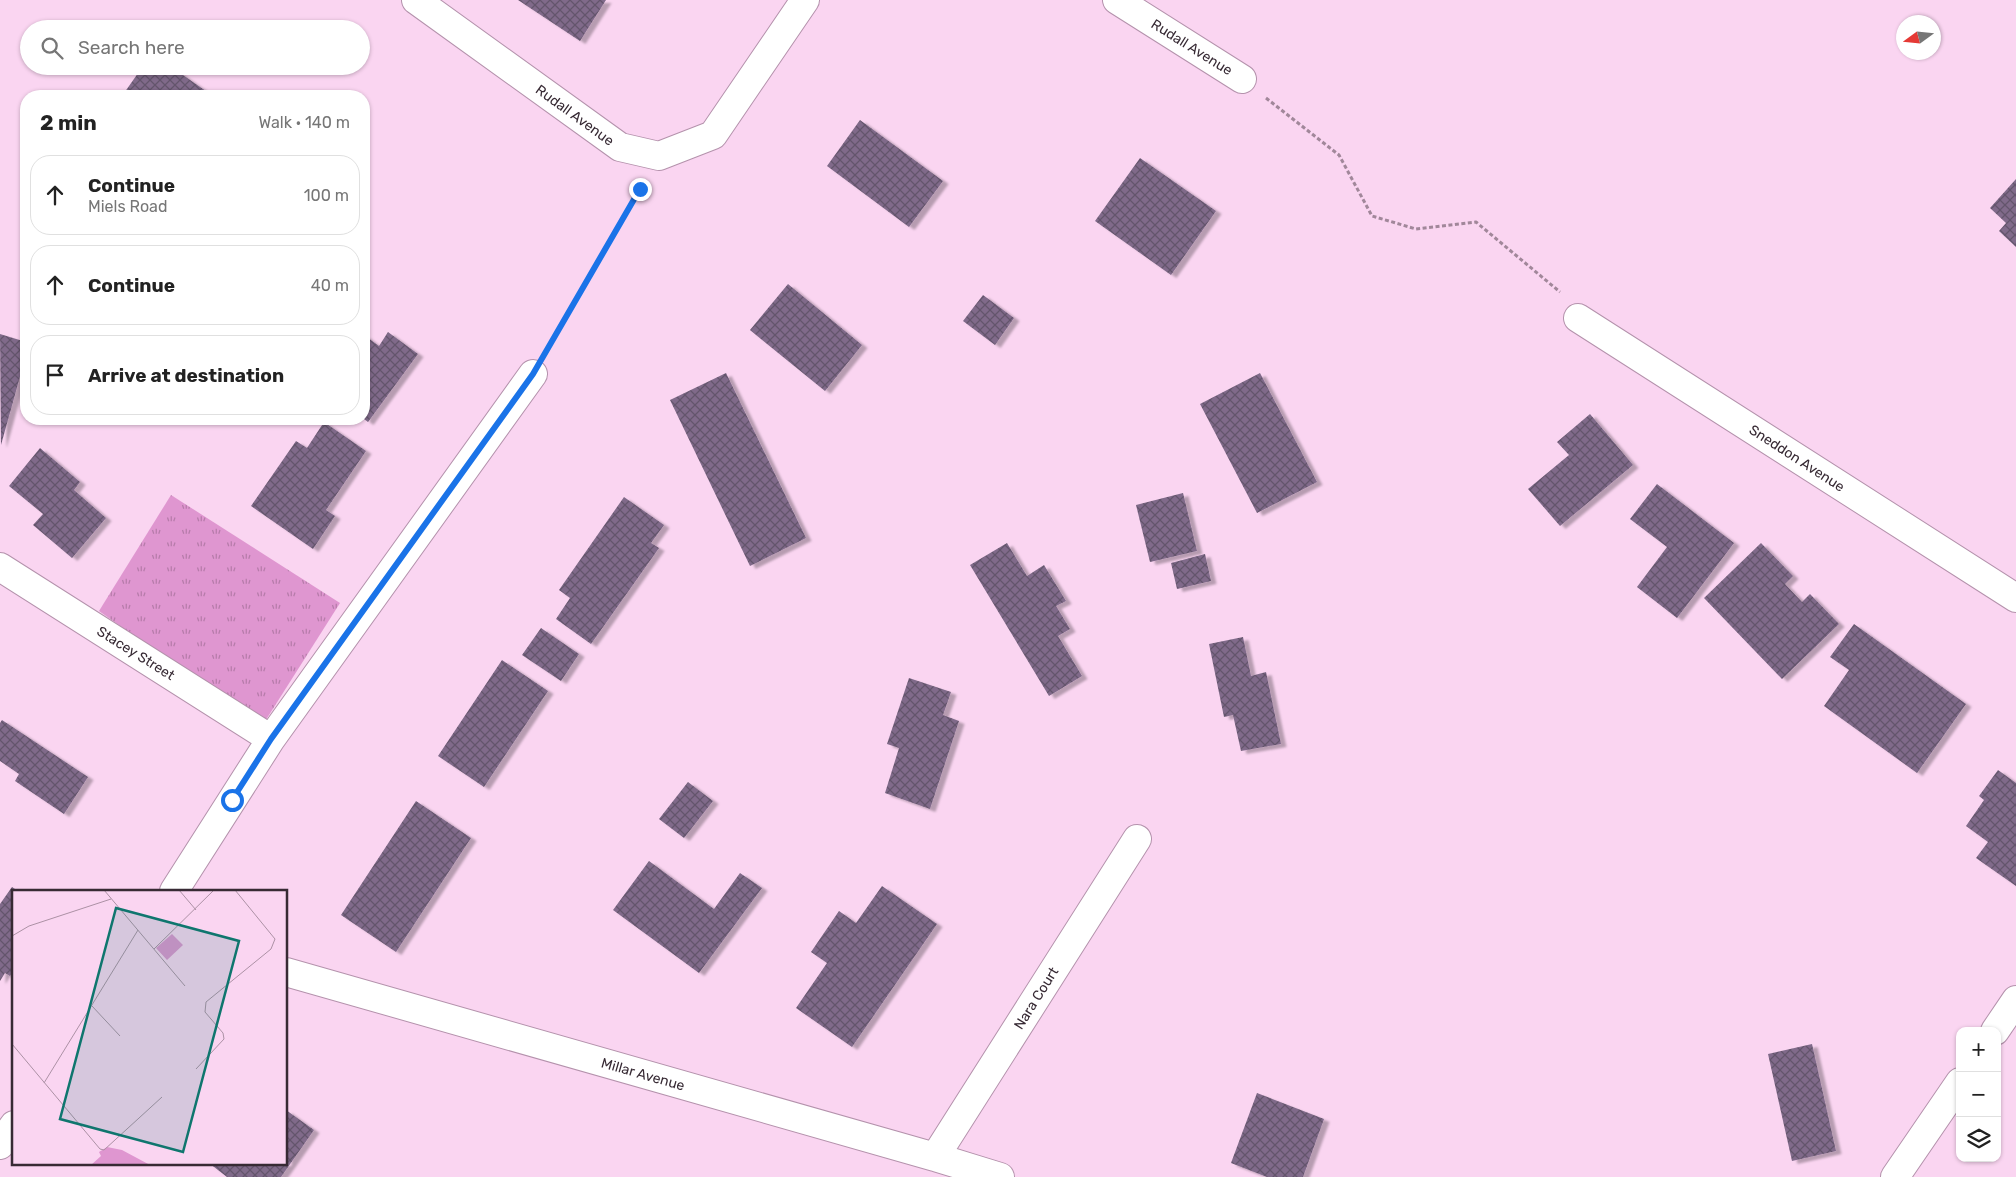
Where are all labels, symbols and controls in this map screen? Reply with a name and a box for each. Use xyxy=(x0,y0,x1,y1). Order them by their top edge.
north arrow xyxy=(1896,15,1941,60)
street label: Rudall Avenue xyxy=(1148,16,1236,79)
search box xyxy=(20,20,370,75)
icon: search xyxy=(38,34,66,62)
text: Search here xyxy=(78,36,185,59)
street label: Rudall Avenue xyxy=(532,81,617,150)
text: 2 min xyxy=(40,110,97,135)
text: Walk · 140 m xyxy=(259,113,350,132)
text: Continue xyxy=(88,174,175,197)
route end xyxy=(629,178,652,201)
icon: ahead xyxy=(41,181,69,209)
text: 100 m xyxy=(304,186,349,205)
text: Miels Road xyxy=(88,197,167,216)
icon: ahead xyxy=(41,271,69,299)
text: Continue xyxy=(88,274,175,297)
text: 40 m xyxy=(311,276,349,295)
icon: arrive xyxy=(41,361,69,389)
text: Arrive at destination xyxy=(88,364,284,387)
street label: Sneddon Avenue xyxy=(1746,421,1848,496)
street label: Stacey Street xyxy=(94,623,178,684)
route start xyxy=(221,789,244,812)
inset map xyxy=(12,890,288,1164)
street label: Nara Court xyxy=(1011,963,1063,1033)
map controls xyxy=(1956,1027,2001,1162)
button: + xyxy=(1956,1027,2001,1072)
street label: Millar Avenue xyxy=(599,1054,687,1095)
button: − xyxy=(1956,1072,2001,1117)
button: layers xyxy=(1956,1117,2001,1162)

